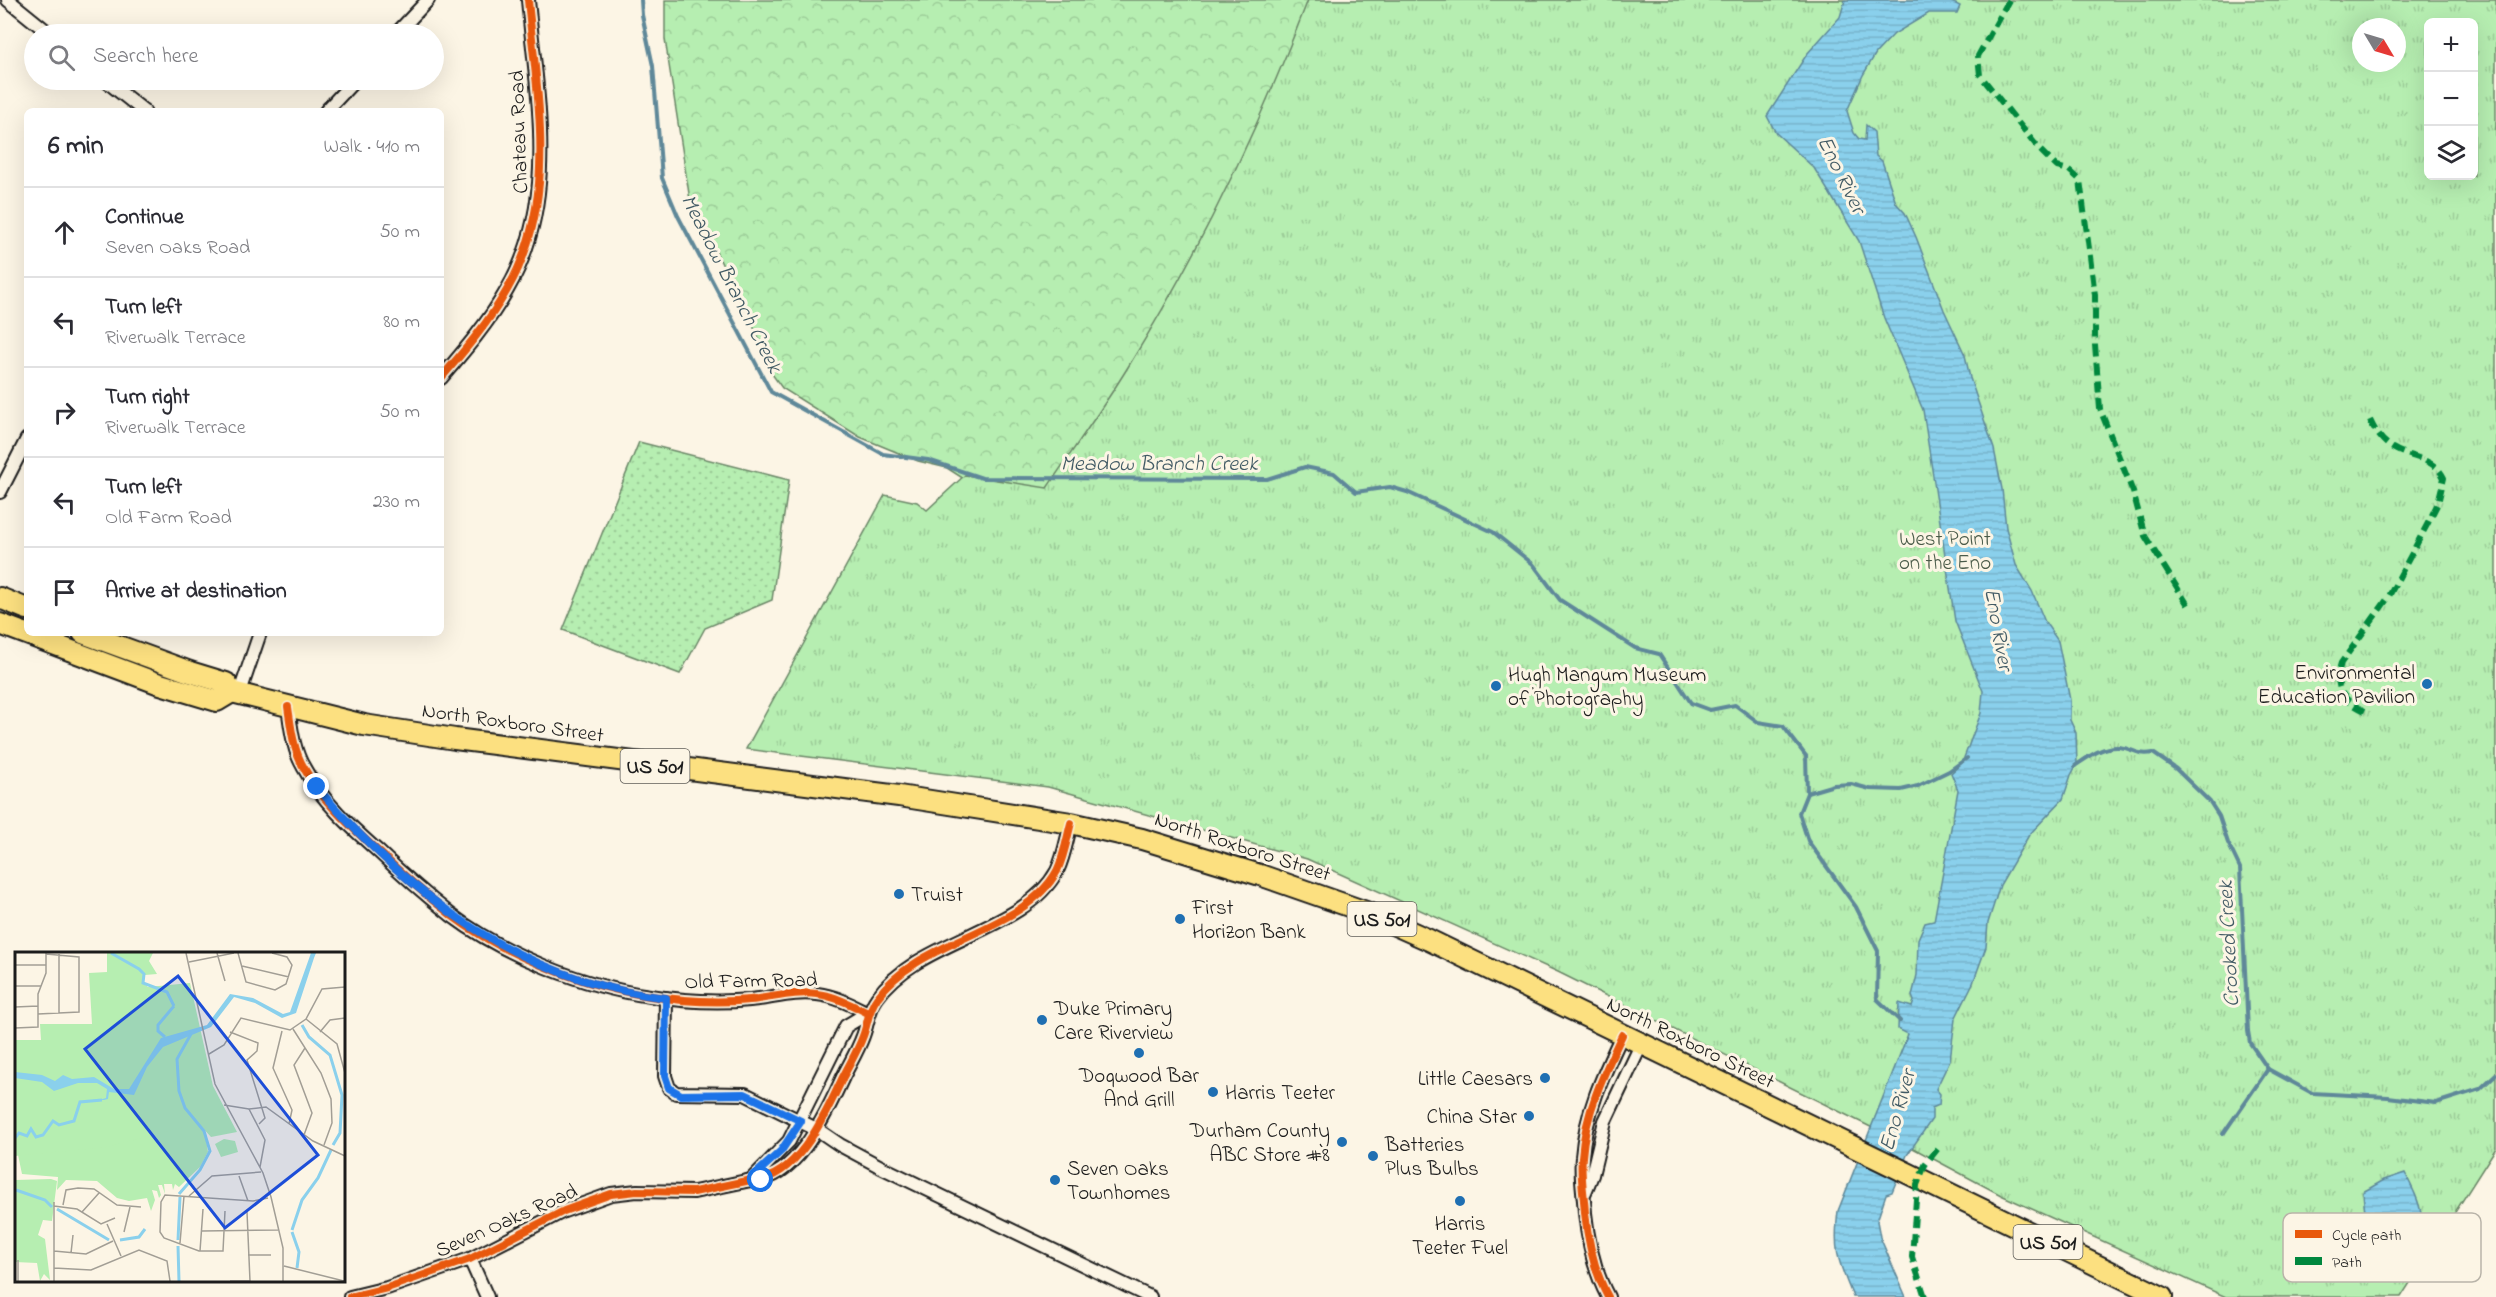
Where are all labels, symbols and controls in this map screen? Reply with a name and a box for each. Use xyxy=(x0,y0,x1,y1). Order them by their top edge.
north arrow xyxy=(2352,18,2406,72)
map controls xyxy=(2424,18,2478,180)
button: + xyxy=(2424,18,2478,72)
search box xyxy=(24,24,444,90)
icon: search xyxy=(45,41,78,74)
text: Search here xyxy=(93,41,198,73)
street label: Chateau Road xyxy=(503,69,537,194)
button: − xyxy=(2424,72,2478,126)
button: layers xyxy=(2424,126,2478,180)
text: 6 min xyxy=(48,128,104,166)
water label: Eno River xyxy=(1808,131,1874,223)
text: Walk · 410 m xyxy=(324,133,420,162)
water label: Meadow Branch Creek xyxy=(671,189,790,381)
text: Continue xyxy=(105,202,184,234)
icon: ahead xyxy=(48,216,81,249)
text: 50 m xyxy=(379,218,420,247)
text: Seven Oaks Road xyxy=(105,234,250,263)
text: Turn left xyxy=(105,292,182,324)
icon: left xyxy=(48,306,81,339)
text: 80 m xyxy=(383,308,420,337)
text: Riverwalk Terrace xyxy=(105,324,246,353)
text: Turn right xyxy=(105,382,190,414)
icon: right xyxy=(48,396,81,429)
text: 50 m xyxy=(379,398,420,427)
text: Riverwalk Terrace xyxy=(105,414,246,443)
water label: Meadow Branch Creek xyxy=(1060,449,1259,481)
text: Turn left xyxy=(105,472,182,504)
icon: left xyxy=(48,486,81,519)
text: 230 m xyxy=(373,488,420,517)
text: Old Farm Road xyxy=(105,504,232,533)
park label: West Point on the Eno xyxy=(1899,525,1991,579)
icon: arrive xyxy=(48,576,81,609)
text: Arrive at destination xyxy=(105,576,287,608)
water label: Eno River xyxy=(1974,586,2021,676)
place label: Environmental Education Pavilion xyxy=(2258,659,2415,713)
place label: Hugh Mangum Museum of Photography xyxy=(1508,661,1706,717)
marker: Environmental Education Pavilion xyxy=(2420,677,2434,691)
marker: Hugh Mangum Museum of Photography xyxy=(1489,679,1503,693)
street label: North Roxboro Street xyxy=(420,696,606,752)
road number: US 501 xyxy=(620,749,690,783)
route end xyxy=(303,773,329,799)
street label: North Roxboro Street xyxy=(1151,805,1334,891)
water label: Crooked Creek xyxy=(2211,878,2249,1008)
place label: Truist xyxy=(911,881,963,911)
marker: Truist xyxy=(892,887,906,901)
place label: First Horizon Bank xyxy=(1191,894,1307,948)
road number: US 501 xyxy=(1348,902,1416,936)
marker: First Horizon Bank xyxy=(1173,912,1187,926)
inset map xyxy=(15,952,345,1282)
street label: Old Farm Road xyxy=(684,966,818,998)
street label: North Roxboro Street xyxy=(1601,990,1779,1097)
place label: Duke Primary Care Riverview xyxy=(1053,995,1173,1049)
marker: Duke Primary Care Riverview xyxy=(1035,1013,1049,1027)
marker: Dogwood Bar And Grill xyxy=(1132,1046,1146,1060)
place label: Dogwood Bar And Grill xyxy=(1078,1062,1200,1116)
water label: Eno River xyxy=(1872,1063,1927,1155)
place label: Little Caesars xyxy=(1418,1065,1533,1095)
marker: Little Caesars xyxy=(1538,1071,1552,1085)
place label: Harris Teeter xyxy=(1225,1079,1336,1109)
marker: Harris Teeter xyxy=(1206,1085,1220,1099)
place label: China Star xyxy=(1426,1103,1517,1133)
marker: China Star xyxy=(1522,1109,1536,1123)
place label: Durham County ABC Store #8 xyxy=(1189,1117,1330,1171)
place label: Batteries Plus Bulbs xyxy=(1384,1131,1479,1185)
marker: Durham County ABC Store #8 xyxy=(1335,1135,1349,1149)
marker: Batteries Plus Bulbs xyxy=(1366,1149,1380,1163)
place label: Seven Oaks Townhomes xyxy=(1067,1155,1171,1209)
route start xyxy=(747,1166,773,1192)
marker: Seven Oaks Townhomes xyxy=(1048,1173,1062,1187)
street label: Seven Oaks Road xyxy=(431,1177,583,1267)
marker: Harris Teeter Fuel xyxy=(1453,1194,1467,1208)
place label: Harris Teeter Fuel xyxy=(1412,1210,1508,1264)
legend xyxy=(2283,1213,2481,1282)
text: Cycle path xyxy=(2332,1224,2401,1248)
road number: US 501 xyxy=(2014,1225,2082,1259)
text: Path xyxy=(2332,1251,2362,1275)

